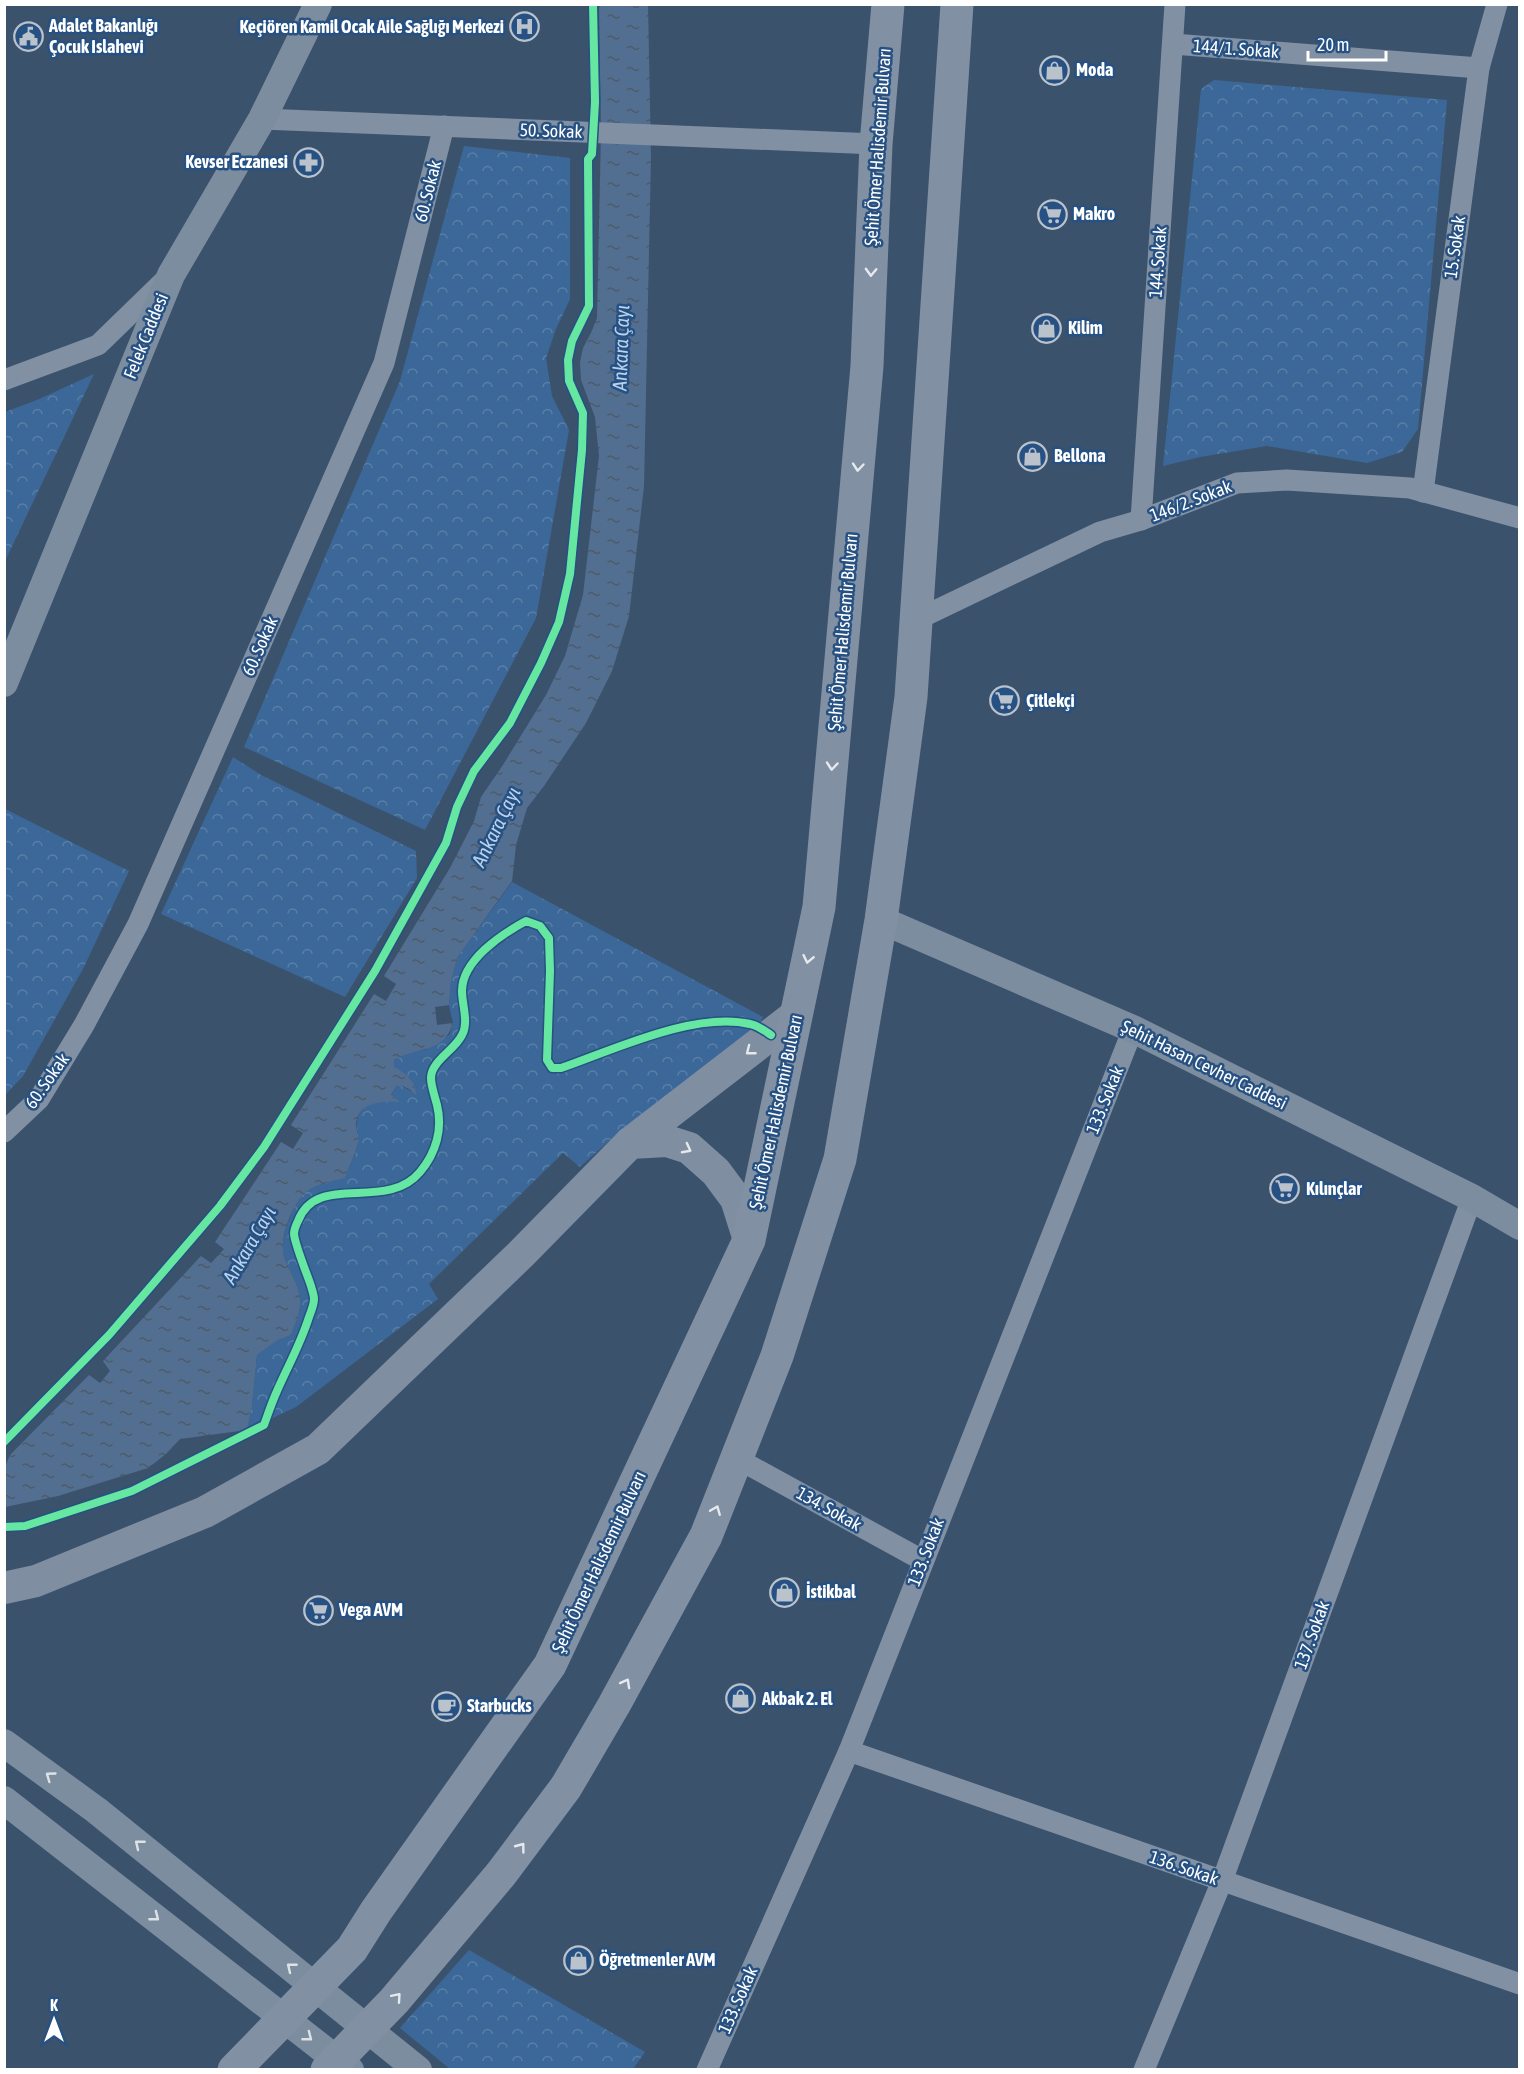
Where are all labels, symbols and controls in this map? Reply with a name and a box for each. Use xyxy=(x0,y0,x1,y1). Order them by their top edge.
hospital icon: Keçiören Kamil Ocak Aile Sağlığı Merkezi xyxy=(509,11,541,43)
place label: Adalet Bakanlığı Çocuk Islahevi xyxy=(48,15,158,57)
place label: Keçiören Kamil Ocak Aile Sağlığı Merkezi xyxy=(239,16,504,37)
public building icon: Adalet Bakanlığı Çocuk Islahevi xyxy=(12,20,44,52)
scale bar xyxy=(1308,24,1386,62)
text: 20 m xyxy=(1317,34,1349,55)
street label: 144/1. Sokak xyxy=(1192,35,1280,62)
street label: Şehit Ömer Halisdemir Bulvarı xyxy=(860,47,895,247)
shop icon: Moda xyxy=(1039,54,1071,86)
place label: Moda xyxy=(1076,59,1113,80)
street label: 50. Sokak xyxy=(519,119,583,142)
pharmacy icon: Kevser Eczanesi xyxy=(293,146,325,178)
place label: Kevser Eczanesi xyxy=(185,151,288,172)
street label: 60. Sokak xyxy=(410,158,445,224)
supermarket icon: Makro xyxy=(1036,198,1068,230)
place label: Makro xyxy=(1073,203,1115,224)
street label: 15. Sokak xyxy=(1440,214,1469,280)
street label: 144. Sokak xyxy=(1145,226,1170,298)
one-way arrow xyxy=(864,268,877,277)
street label: Felek Caddesi xyxy=(119,290,172,382)
water label: Ankara Çayı xyxy=(607,304,634,392)
shop icon: Kilim xyxy=(1031,312,1063,344)
place label: Kilim xyxy=(1068,317,1103,338)
shop icon: Bellona xyxy=(1017,440,1049,472)
place label: Bellona xyxy=(1054,445,1106,466)
one-way arrow xyxy=(852,462,865,471)
street label: 146/2. Sokak xyxy=(1147,475,1235,526)
street label: Şehit Ömer Halisdemir Bulvarı xyxy=(823,532,862,732)
street label: 60. Sokak xyxy=(237,613,282,679)
supermarket icon: Çitlekçi xyxy=(989,685,1021,717)
place label: Çitlekçi xyxy=(1026,690,1075,711)
one-way arrow xyxy=(826,761,839,770)
water label: Ankara Çayı xyxy=(466,783,525,871)
one-way arrow xyxy=(802,954,815,964)
street label: Şehit Ömer Halisdemir Bulvarı xyxy=(745,1013,806,1211)
street label: Şehit Hasan Cevher Caddesi xyxy=(1118,1015,1290,1114)
one-way arrow xyxy=(746,1044,757,1055)
street label: 60. Sokak xyxy=(20,1049,73,1112)
street label: 133. Sokak xyxy=(1081,1063,1128,1137)
one-way arrow xyxy=(681,1142,691,1153)
supermarket icon: Kılınçlar xyxy=(1269,1173,1301,1205)
place label: Kılınçlar xyxy=(1306,1178,1362,1199)
water label: Ankara Çayı xyxy=(217,1202,280,1288)
street label: Şehit Ömer Halisdemir Bulvarı xyxy=(547,1468,650,1656)
street label: 134. Sokak xyxy=(793,1482,866,1535)
one-way arrow xyxy=(709,1505,721,1516)
street label: 133. Sokak xyxy=(903,1515,948,1589)
shop icon: İstikbal xyxy=(769,1576,801,1608)
place label: İstikbal xyxy=(806,1581,856,1602)
supermarket icon: Vega AVM xyxy=(302,1594,334,1626)
street label: 137. Sokak xyxy=(1289,1598,1334,1672)
place label: Vega AVM xyxy=(338,1599,403,1620)
one-way arrow xyxy=(619,1679,630,1689)
shop icon: Akbak 2. El xyxy=(725,1683,757,1715)
place label: Akbak 2. El xyxy=(761,1688,833,1709)
cafe icon: Starbucks xyxy=(430,1690,462,1722)
place label: Starbucks xyxy=(467,1695,532,1716)
one-way arrow xyxy=(46,1773,57,1784)
one-way arrow xyxy=(135,1841,146,1852)
one-way arrow xyxy=(514,1842,525,1853)
street label: 136. Sokak xyxy=(1147,1846,1221,1889)
one-way arrow xyxy=(148,1910,159,1921)
shop icon: Öğretmenler AVM xyxy=(562,1944,594,1976)
place label: Öğretmenler AVM xyxy=(599,1949,716,1970)
one-way arrow xyxy=(286,1963,297,1974)
street label: 133. Sokak xyxy=(713,1963,762,2037)
north arrow xyxy=(24,1990,84,2050)
one-way arrow xyxy=(390,1993,401,2004)
text: K xyxy=(50,1996,58,2014)
one-way arrow xyxy=(302,2030,313,2041)

